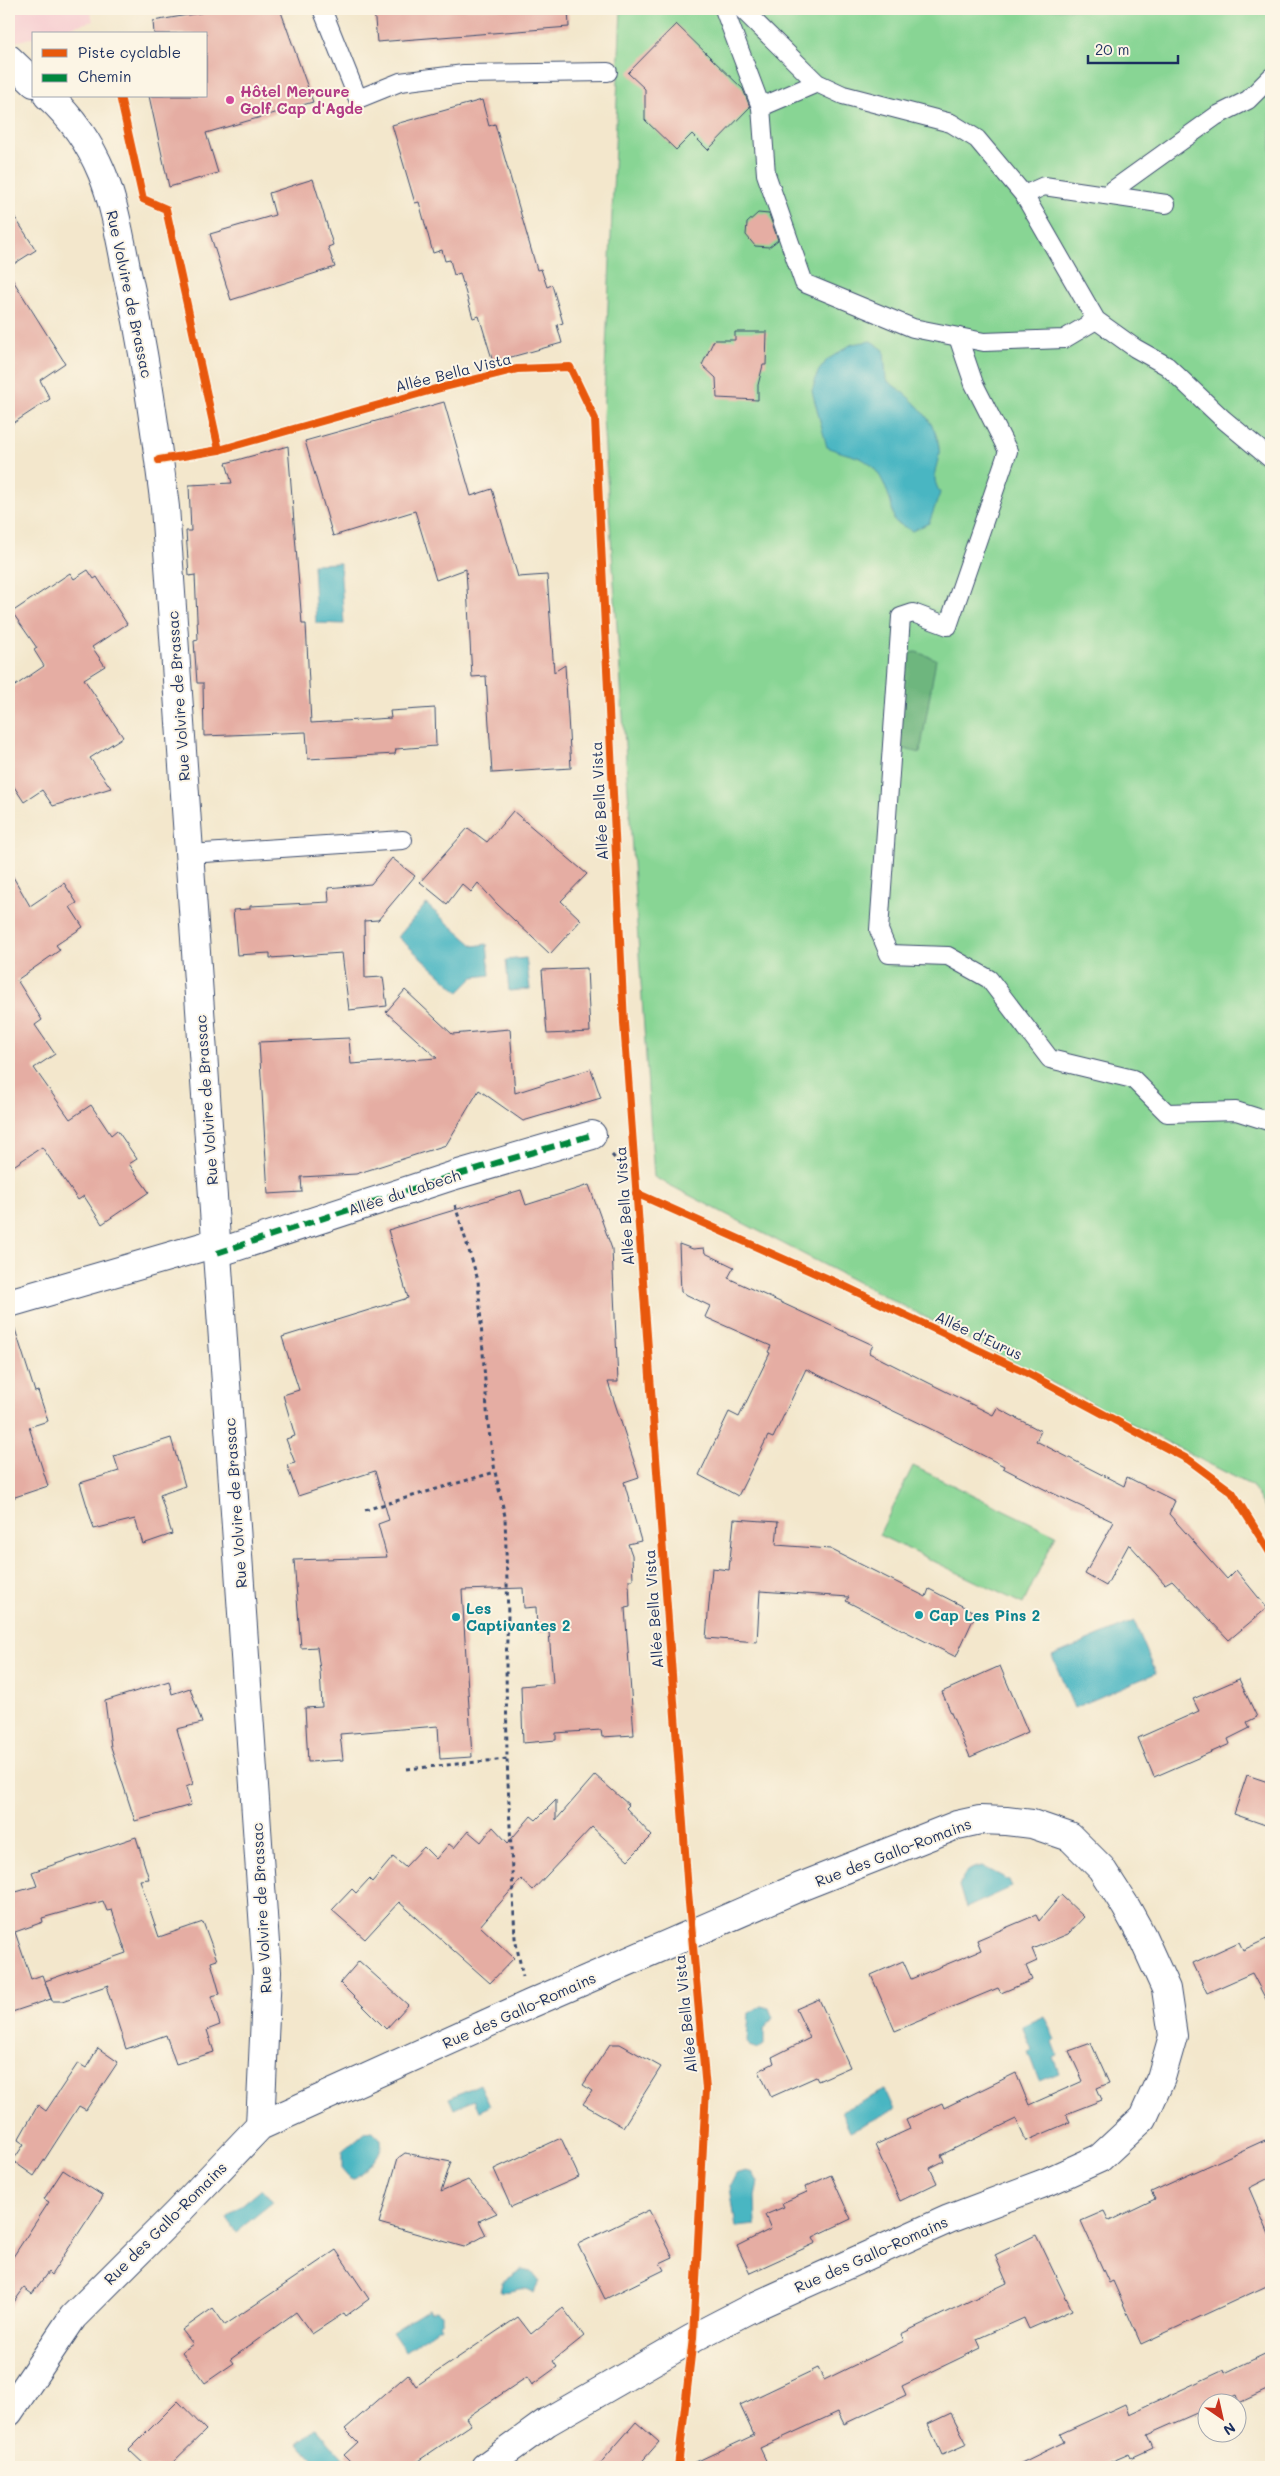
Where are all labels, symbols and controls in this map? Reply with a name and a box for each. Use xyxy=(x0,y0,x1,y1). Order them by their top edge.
legend xyxy=(32,32,208,98)
scale bar xyxy=(1088,32,1178,64)
text: 20 m xyxy=(1095,39,1129,59)
text: Piste cyclable xyxy=(78,42,181,62)
text: Chemin xyxy=(78,66,131,86)
place label: Hôtel Mercure Golf Cap d'Agde xyxy=(240,81,363,118)
marker: Hôtel Mercure Golf Cap d'Agde xyxy=(224,94,236,106)
street label: Rue Volvire de Brassac xyxy=(102,208,158,380)
street label: Allée Bella Vista xyxy=(393,348,513,396)
street label: Rue Volvire de Brassac xyxy=(162,610,194,782)
street label: Allée Bella Vista xyxy=(586,741,612,861)
street label: Rue Volvire de Brassac xyxy=(190,1014,222,1186)
street label: Allée Bella Vista xyxy=(610,1146,638,1266)
street label: Allée du Labech xyxy=(345,1164,463,1220)
street label: Allée d'Eurus xyxy=(932,1306,1026,1364)
street label: Rue Volvire de Brassac xyxy=(219,1417,251,1589)
street label: Allée Bella Vista xyxy=(639,1549,667,1669)
place label: Les Captivantes 2 xyxy=(466,1598,570,1635)
place label: Cap Les Pins 2 xyxy=(929,1605,1040,1625)
marker: Cap Les Pins 2 xyxy=(913,1609,925,1621)
marker: Les Captivantes 2 xyxy=(450,1611,462,1623)
street label: Rue des Gallo-Romains xyxy=(812,1813,974,1891)
street label: Rue Volvire de Brassac xyxy=(247,1822,275,1994)
street label: Allée Bella Vista xyxy=(669,1954,701,2074)
street label: Rue des Gallo-Romains xyxy=(439,1967,599,2053)
street label: Rue des Gallo-Romains xyxy=(99,2157,231,2289)
street label: Rue des Gallo-Romains xyxy=(791,2211,951,2297)
north arrow xyxy=(1198,2394,1248,2444)
text: N xyxy=(1220,2418,1239,2440)

